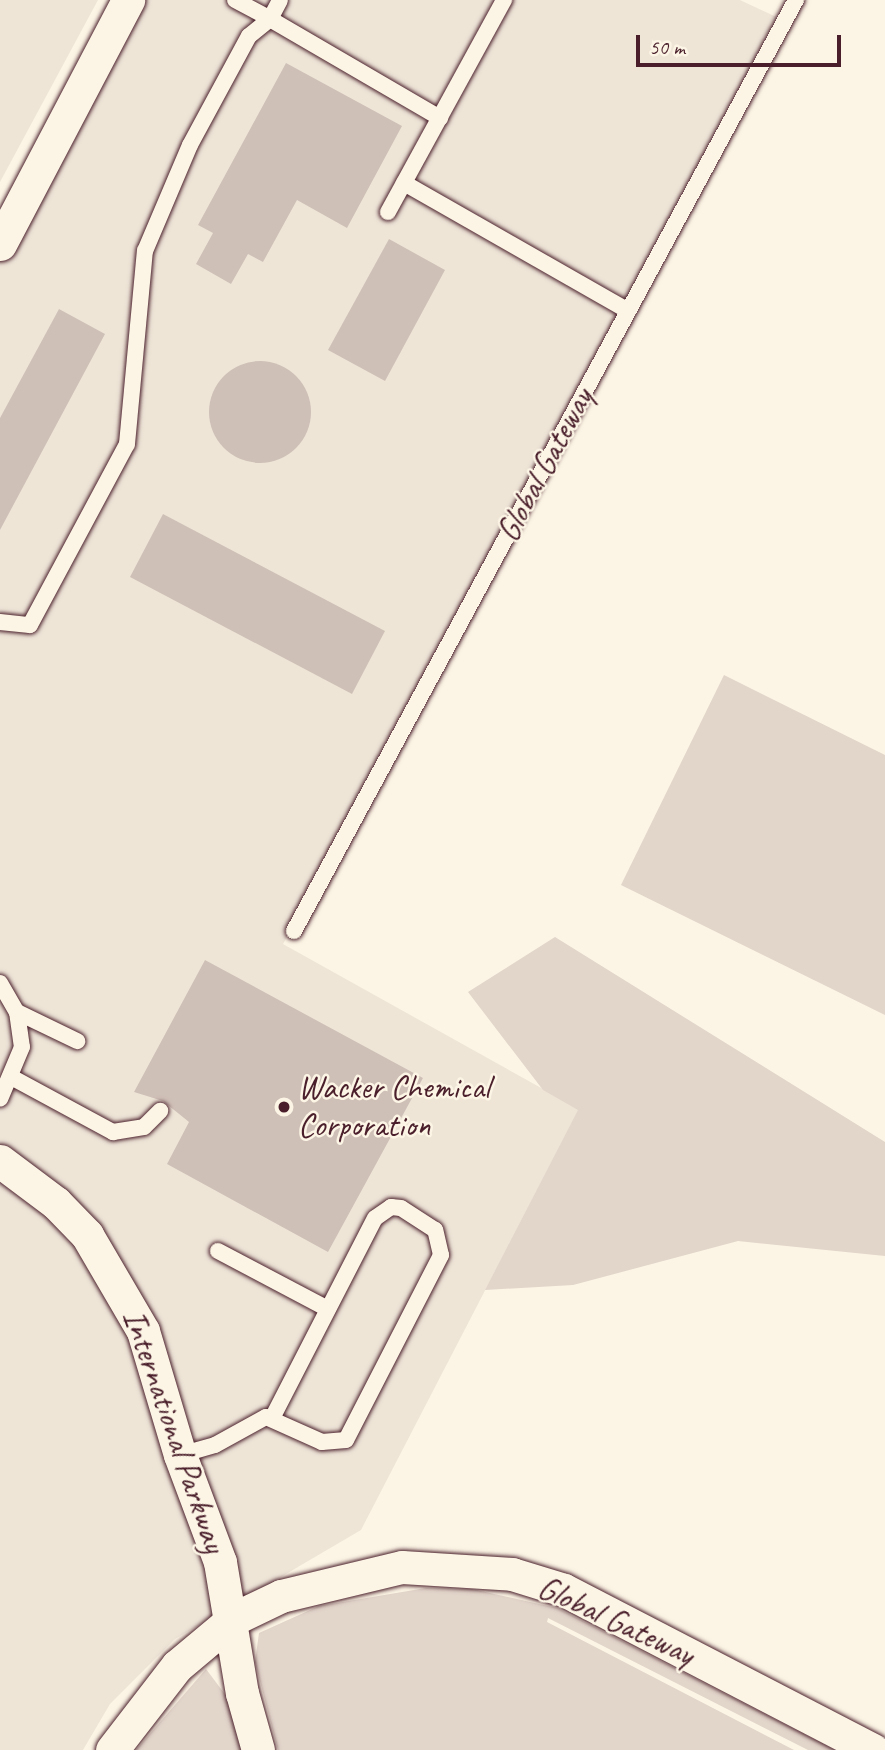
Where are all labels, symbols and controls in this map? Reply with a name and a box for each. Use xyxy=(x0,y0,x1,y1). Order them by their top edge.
scale bar xyxy=(640,21,845,65)
text: 50 m xyxy=(649,34,685,60)
street label: Global Gateway xyxy=(488,381,602,549)
place label: Wacker Chemical Corporation xyxy=(298,1068,490,1146)
marker: Wacker Chemical Corporation xyxy=(276,1099,292,1115)
street label: International Parkway xyxy=(114,1305,234,1557)
street label: Global Gateway xyxy=(531,1567,701,1675)

